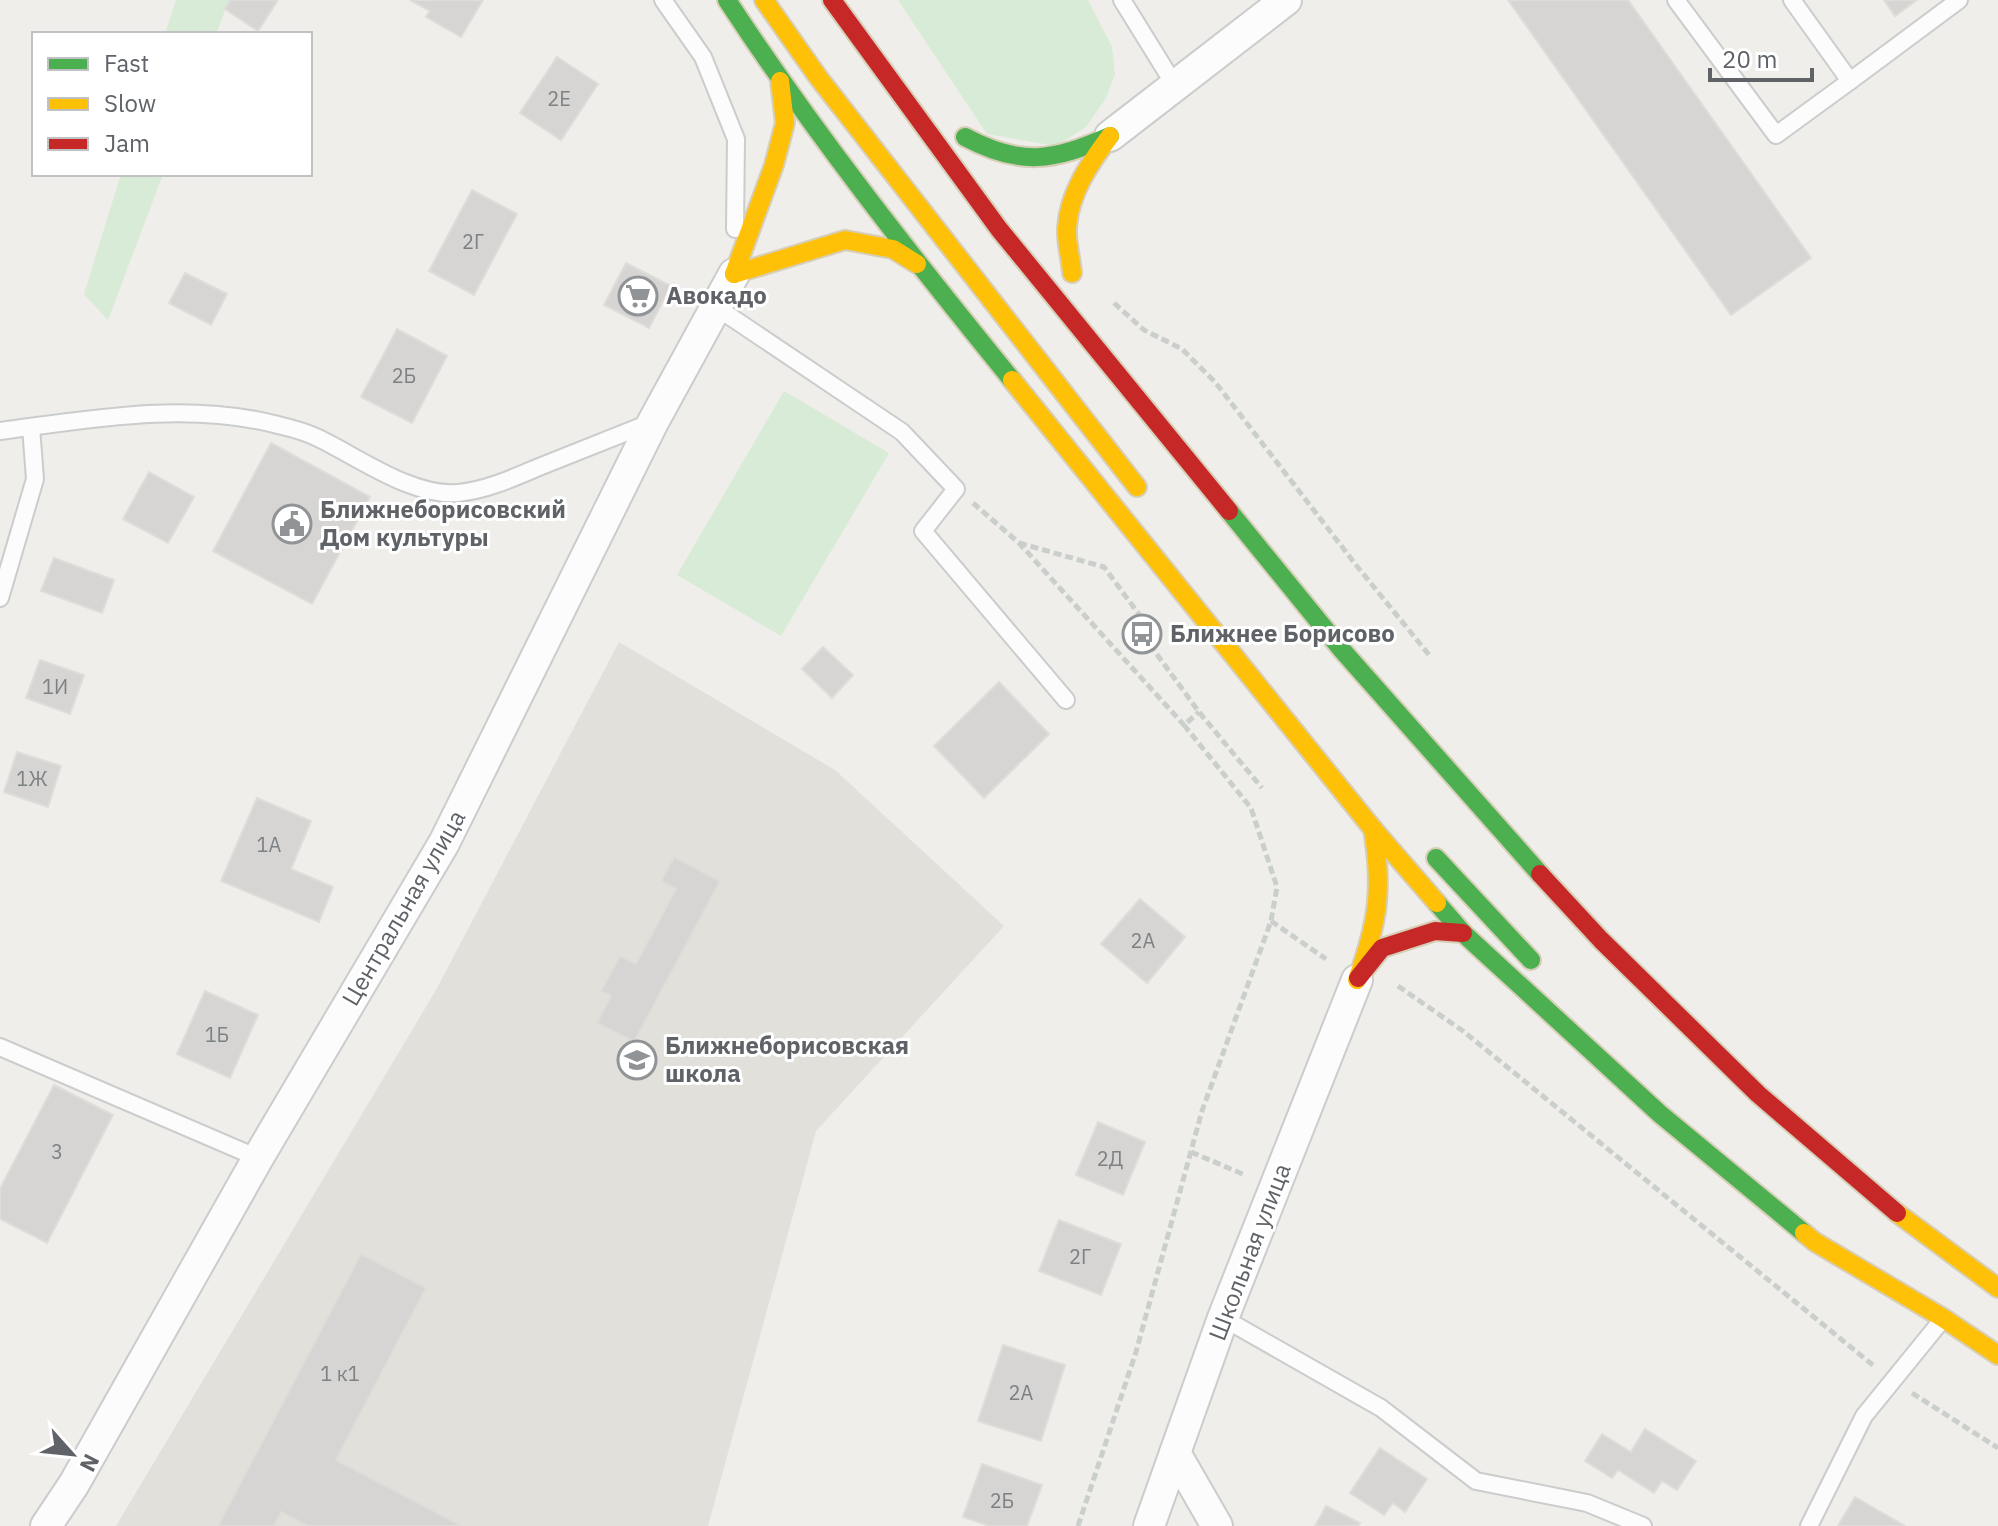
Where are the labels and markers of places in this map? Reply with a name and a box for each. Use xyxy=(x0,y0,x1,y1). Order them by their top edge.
supermarket icon: Авокадо xyxy=(617,275,659,317)
place label: Авокадо xyxy=(666,279,767,311)
place label: Ближнеборисовский Дом культуры xyxy=(320,493,566,553)
public building icon: Ближнеборисовский Дом культуры xyxy=(271,503,313,545)
bus stop icon: Ближнее Борисово xyxy=(1121,613,1163,655)
place label: Ближнее Борисово xyxy=(1170,617,1395,649)
place label: Ближнеборисовская школа xyxy=(665,1029,909,1089)
school or university icon: Ближнеборисовская школа xyxy=(616,1039,658,1081)

